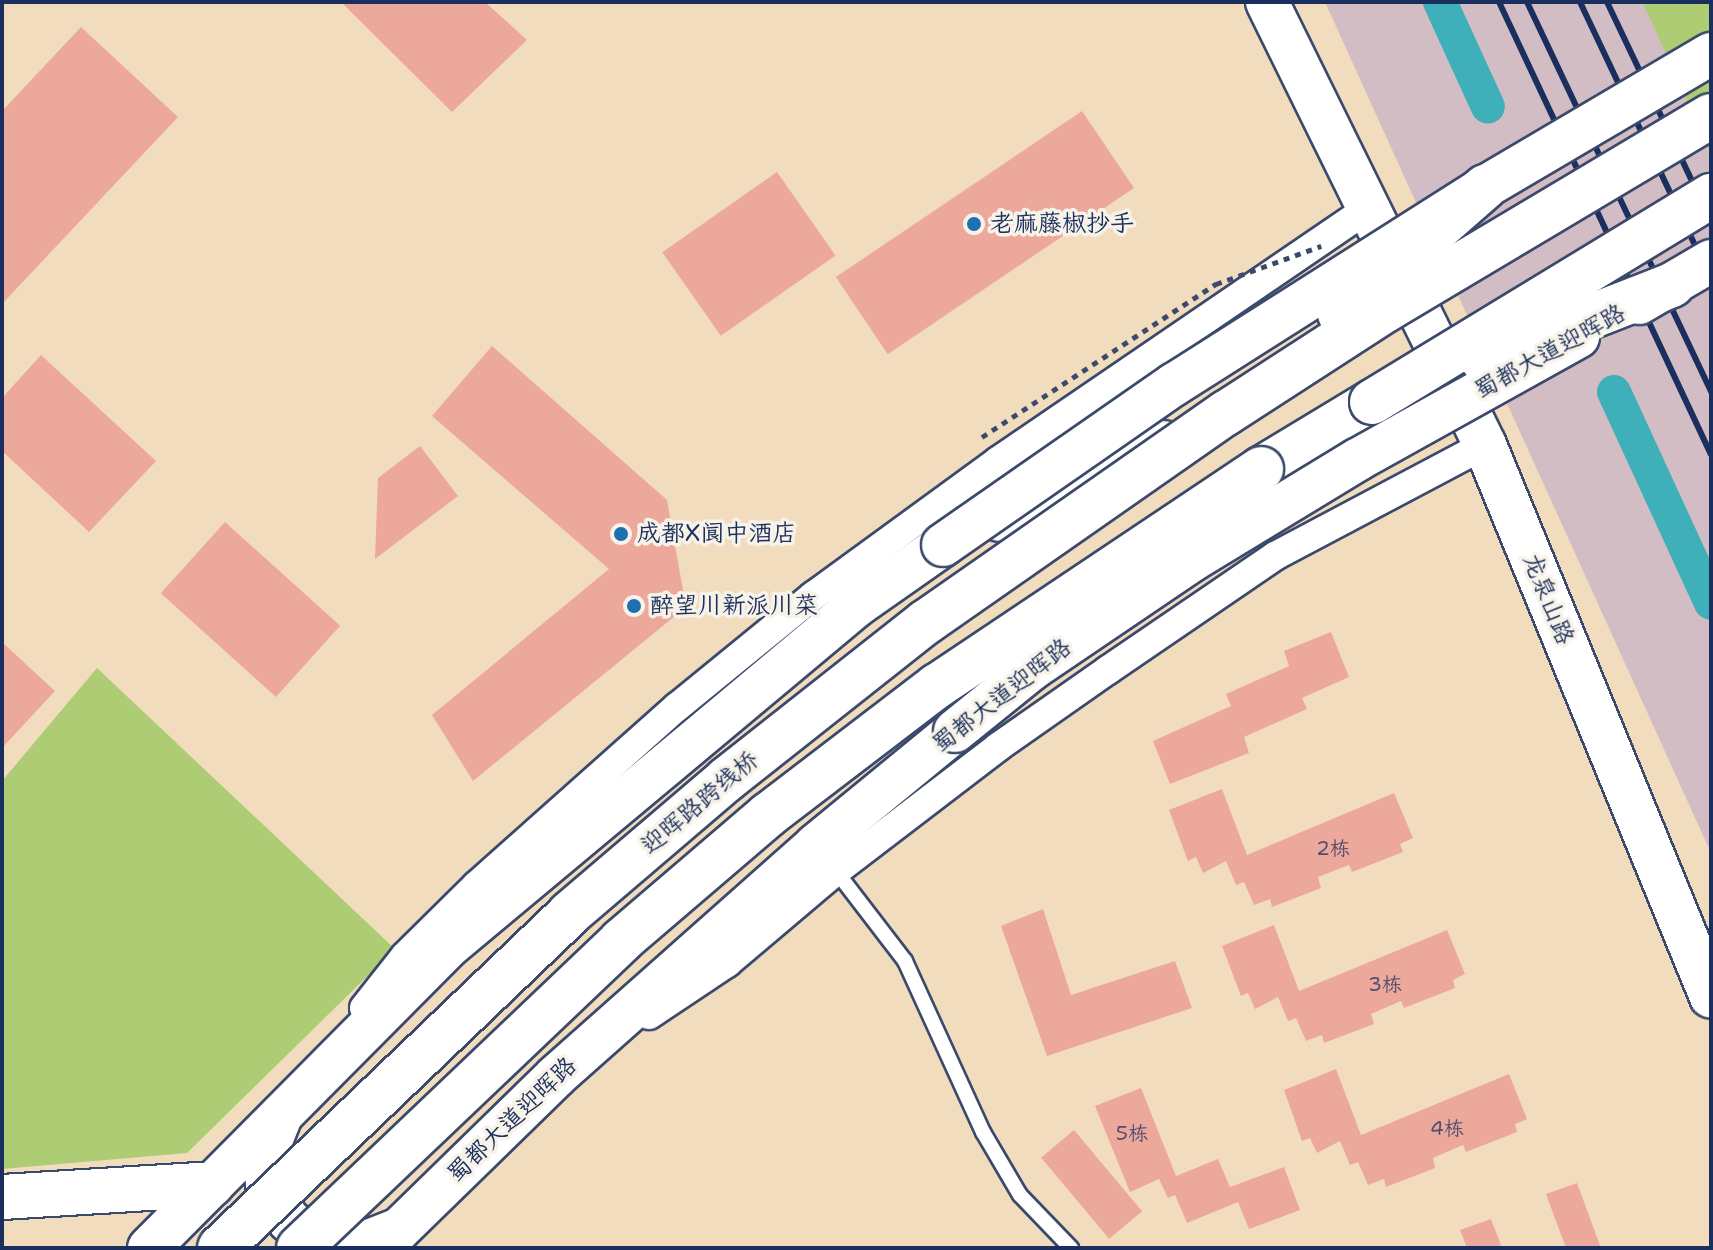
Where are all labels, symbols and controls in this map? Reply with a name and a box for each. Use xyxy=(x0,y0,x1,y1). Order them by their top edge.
place label: 老麻藤椒抄手 xyxy=(990,210,1134,238)
marker: 老麻藤椒抄手 xyxy=(965,215,983,233)
street label: 蜀都大道迎晖路 xyxy=(1470,299,1630,405)
place label: 成都X阆中酒店 xyxy=(637,520,796,548)
marker: 成都X阆中酒店 xyxy=(612,525,630,543)
street label: 龙泉山路 xyxy=(1517,549,1579,649)
place label: 醉望川新派川菜 xyxy=(650,592,818,620)
marker: 醉望川新派川菜 xyxy=(625,597,643,615)
street label: 蜀都大道迎晖路 xyxy=(927,633,1077,759)
street label: 迎晖路跨线桥 xyxy=(636,746,764,860)
house number: 2栋 xyxy=(1316,836,1350,860)
house number: 3栋 xyxy=(1368,972,1402,996)
street label: 蜀都大道迎晖路 xyxy=(442,1051,582,1189)
house number: 4栋 xyxy=(1430,1116,1464,1140)
house number: 5栋 xyxy=(1116,1121,1148,1145)

